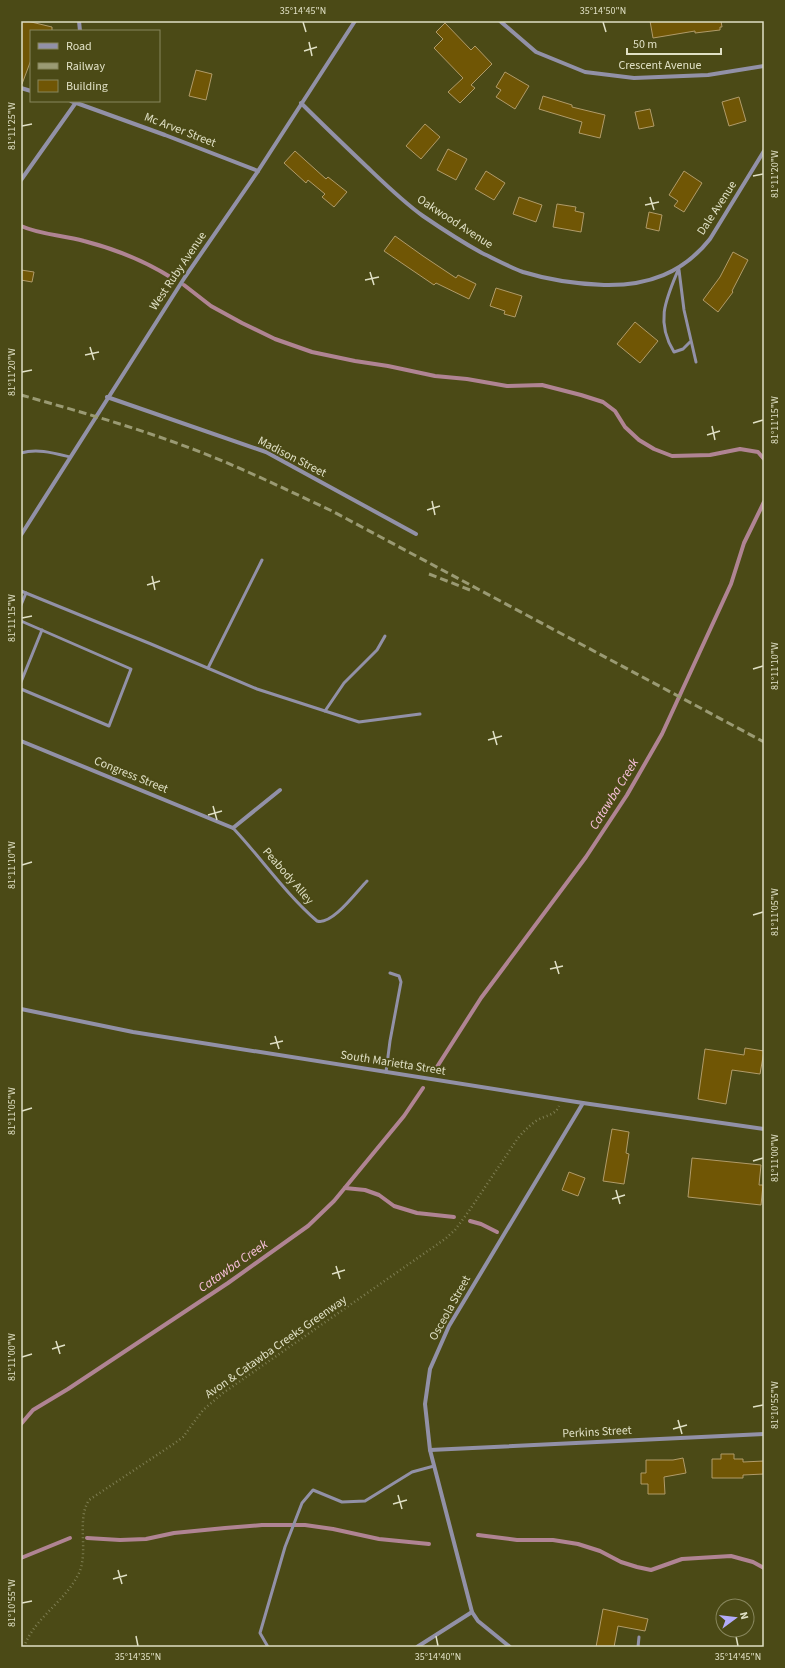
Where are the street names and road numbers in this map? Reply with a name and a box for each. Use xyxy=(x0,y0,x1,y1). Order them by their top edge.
street label: Crescent Avenue xyxy=(618,57,702,74)
street label: Mc Arver Street xyxy=(142,108,218,152)
street label: Dale Avenue xyxy=(693,177,741,239)
street label: Oakwood Avenue xyxy=(414,191,496,253)
street label: West Ruby Avenue xyxy=(145,228,211,314)
street label: Madison Street xyxy=(255,432,329,482)
street label: Congress Street xyxy=(91,752,171,798)
street label: Peabody Alley xyxy=(258,844,318,908)
street label: South Marietta Street xyxy=(339,1046,447,1080)
street label: Osceola Street xyxy=(425,1272,475,1344)
street label: Avon & Catawba Creeks Greenway xyxy=(202,1291,351,1403)
street label: Perkins Street xyxy=(562,1422,632,1442)

